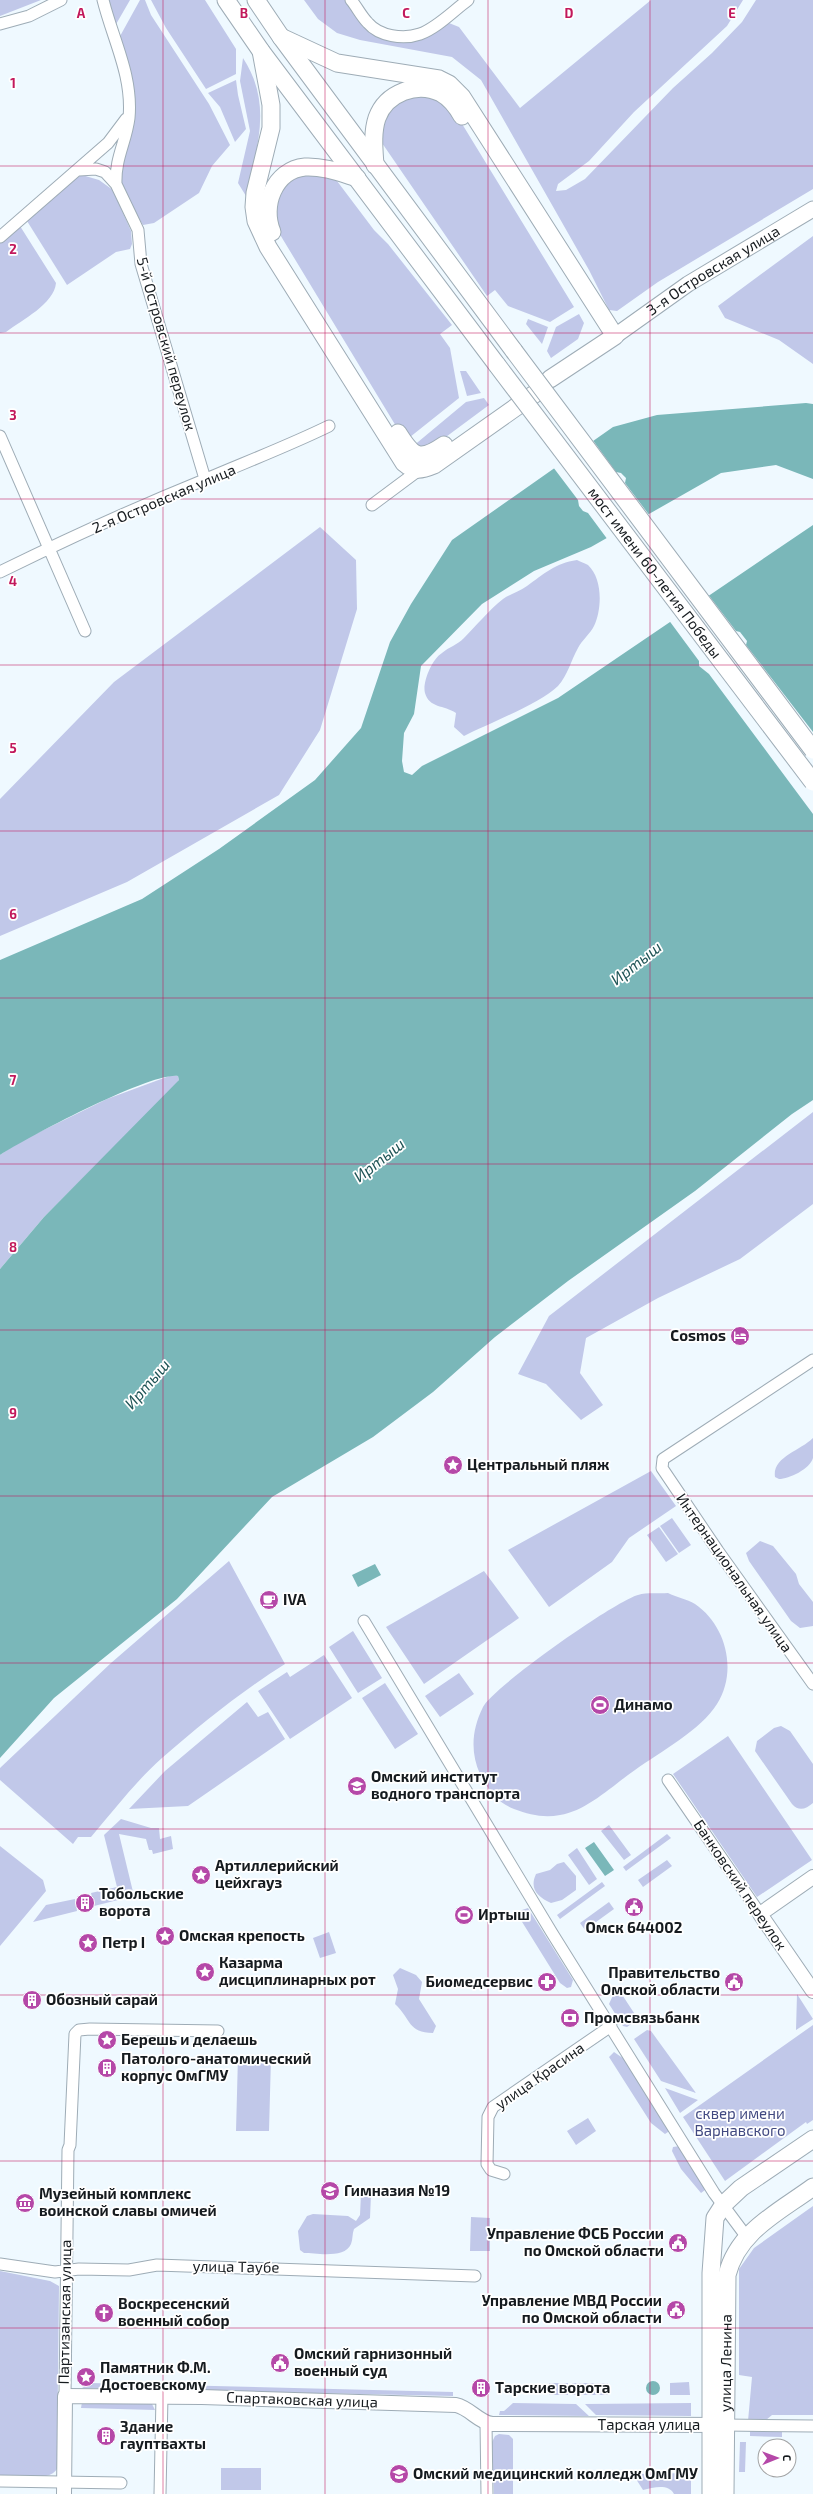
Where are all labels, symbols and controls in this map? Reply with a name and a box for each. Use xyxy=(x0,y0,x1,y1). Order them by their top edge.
text: A xyxy=(77,5,86,21)
text: B xyxy=(240,5,248,21)
text: C xyxy=(402,5,410,21)
text: D xyxy=(565,5,574,21)
text: E xyxy=(728,5,736,21)
text: 1 xyxy=(10,75,16,91)
street label: 3-я Островская улица xyxy=(643,221,783,319)
text: 2 xyxy=(9,241,17,257)
street label: 5-й Островский переулок xyxy=(133,255,200,433)
text: 3 xyxy=(9,407,17,423)
street label: 2-я Островская улица xyxy=(89,460,238,537)
street label: мост имени 60-летия Победы xyxy=(585,483,726,662)
text: 4 xyxy=(9,573,17,589)
text: 5 xyxy=(9,740,17,756)
text: 6 xyxy=(9,906,17,922)
water label: Иртыш xyxy=(606,937,665,988)
text: 7 xyxy=(10,1072,17,1088)
water label: Иртыш xyxy=(349,1134,408,1185)
text: 8 xyxy=(9,1239,17,1255)
hotel icon: Cosmos xyxy=(729,1325,751,1347)
place label: Cosmos xyxy=(670,1326,726,1344)
water label: Иртыш xyxy=(120,1355,173,1412)
text: 9 xyxy=(9,1405,17,1421)
place icon: Центральный пляж xyxy=(442,1454,464,1476)
place label: Центральный пляж xyxy=(467,1455,610,1473)
street label: Интернациональная улица xyxy=(672,1489,797,1656)
cafe icon: IVA xyxy=(258,1589,280,1611)
place label: IVA xyxy=(283,1590,306,1608)
sports icon: Динамо xyxy=(589,1694,611,1716)
place label: Динамо xyxy=(614,1695,673,1713)
place label: Омский институт водного транспорта xyxy=(371,1767,520,1802)
school or university icon: Омский институт водного транспорта xyxy=(346,1775,368,1797)
street label: Банковский переулок xyxy=(690,1816,791,1954)
place label: Артиллерийский цейхгауз xyxy=(215,1856,339,1891)
place icon: Артиллерийский цейхгауз xyxy=(190,1864,212,1886)
place label: Тобольские ворота xyxy=(99,1884,184,1919)
building icon: Тобольские ворота xyxy=(74,1892,96,1914)
public building icon: Омск 644002 xyxy=(623,1896,645,1918)
sports icon: Иртыш xyxy=(453,1904,475,1926)
place label: Иртыш xyxy=(478,1905,530,1923)
place label: Омск 644002 xyxy=(585,1918,683,1936)
place icon: Омская крепость xyxy=(154,1925,176,1947)
place label: Омская крепость xyxy=(179,1926,305,1944)
place icon: Петр I xyxy=(77,1932,99,1954)
place label: Петр I xyxy=(102,1933,145,1951)
place label: Казарма дисциплинарных рот xyxy=(219,1953,376,1988)
place icon: Казарма дисциплинарных рот xyxy=(194,1961,216,1983)
place label: Правительство Омской области xyxy=(601,1963,720,1998)
pharmacy icon: Биомедсервис xyxy=(536,1971,558,1993)
public building icon: Правительство Омской области xyxy=(723,1971,745,1993)
place label: Биомедсервис xyxy=(426,1972,533,1990)
building icon: Обозный сарай xyxy=(21,1989,43,2011)
place label: Обозный сарай xyxy=(46,1990,158,2008)
bank icon: Промсвязьбанк xyxy=(559,2007,581,2029)
place label: Промсвязьбанк xyxy=(584,2008,700,2026)
place icon: Берешь и делаешь xyxy=(96,2029,118,2051)
place label: Берешь и делаешь xyxy=(121,2030,257,2048)
street label: улица Красина xyxy=(491,2038,588,2113)
place label: Патолого-анатомический корпус ОмГМУ xyxy=(121,2049,311,2084)
building icon: Патолого-анатомический корпус ОмГМУ xyxy=(96,2057,118,2079)
park label: сквер имени Варнавского xyxy=(695,2104,785,2139)
school or university icon: Гимназия №19 xyxy=(319,2180,341,2202)
place label: Гимназия №19 xyxy=(344,2181,450,2199)
place label: Музейный комплекс воинской славы омичей xyxy=(39,2184,217,2219)
museum icon: Музейный комплекс воинской славы омичей xyxy=(14,2192,36,2214)
place label: Управление ФСБ России по Омской области xyxy=(487,2224,664,2259)
public building icon: Управление ФСБ России по Омской области xyxy=(667,2232,689,2254)
street label: Партизанская улица xyxy=(54,2239,75,2385)
street label: улица Таубе xyxy=(192,2256,280,2277)
place label: Управление МВД России по Омской области xyxy=(482,2291,662,2326)
place label: Воскресенский военный собор xyxy=(118,2294,230,2329)
public building icon: Управление МВД России по Омской области xyxy=(665,2299,687,2321)
church icon: Воскресенский военный собор xyxy=(93,2302,115,2324)
street label: улица Ленина xyxy=(716,2314,735,2412)
place label: Омский гарнизонный военный суд xyxy=(294,2344,452,2379)
public building icon: Омский гарнизонный военный суд xyxy=(269,2352,291,2374)
place label: Памятник Ф.М. Достоевскому xyxy=(100,2358,211,2393)
place icon: Памятник Ф.М. Достоевскому xyxy=(75,2366,97,2388)
building icon: Тарские ворота xyxy=(470,2377,492,2399)
place label: Тарские ворота xyxy=(495,2378,610,2396)
street label: Спартаковская улица xyxy=(226,2387,378,2412)
street label: Тарская улица xyxy=(598,2415,700,2434)
place label: Здание гауптвахты xyxy=(120,2417,206,2452)
building icon: Здание гауптвахты xyxy=(95,2425,117,2447)
north arrow xyxy=(757,2438,797,2478)
text: С xyxy=(781,2454,794,2462)
school or university icon: Омский медицинский колледж ОмГМУ xyxy=(388,2463,410,2485)
place label: Омский медицинский колледж ОмГМУ xyxy=(413,2464,698,2482)

